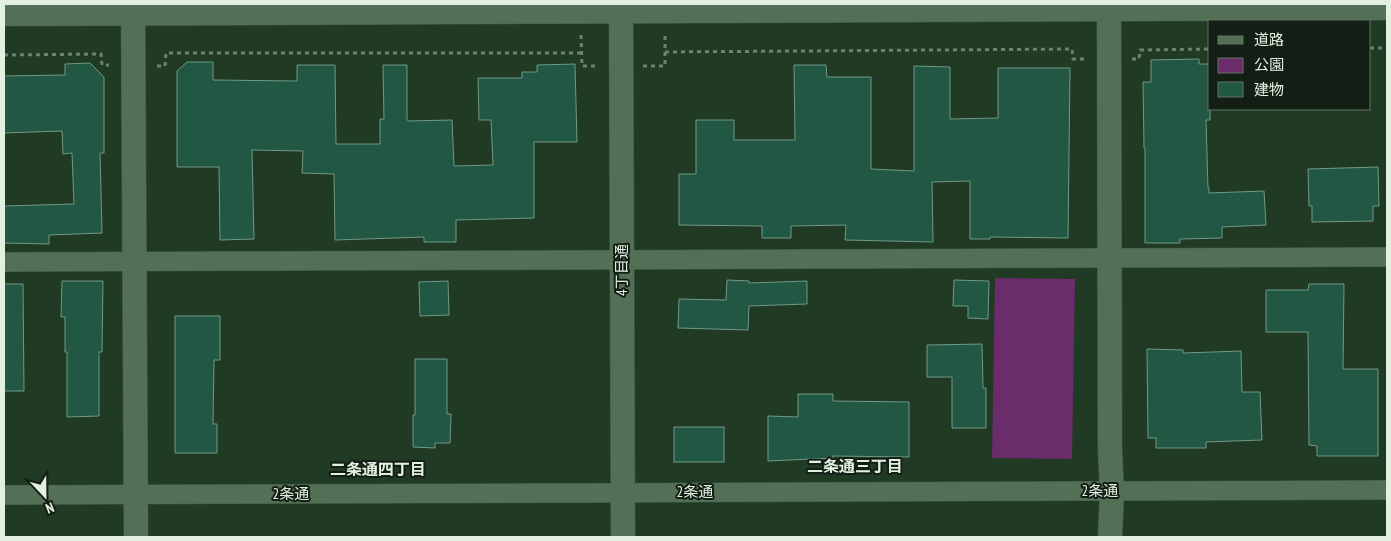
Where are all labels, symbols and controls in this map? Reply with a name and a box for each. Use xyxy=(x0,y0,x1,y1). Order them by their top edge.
legend xyxy=(1208,20,1371,110)
text: 道路 xyxy=(1254,30,1284,49)
text: 公園 xyxy=(1254,55,1284,74)
text: 建物 xyxy=(1254,80,1284,99)
street label: 4丁目通 xyxy=(612,244,631,296)
district label: 二条通三丁目 xyxy=(807,456,903,476)
district label: 二条通四丁目 xyxy=(330,459,426,479)
north arrow xyxy=(20,471,70,521)
street label: 2条通 xyxy=(1082,481,1118,500)
street label: 2条通 xyxy=(677,482,713,501)
street label: 2条通 xyxy=(273,484,309,503)
text: N xyxy=(43,498,57,518)

